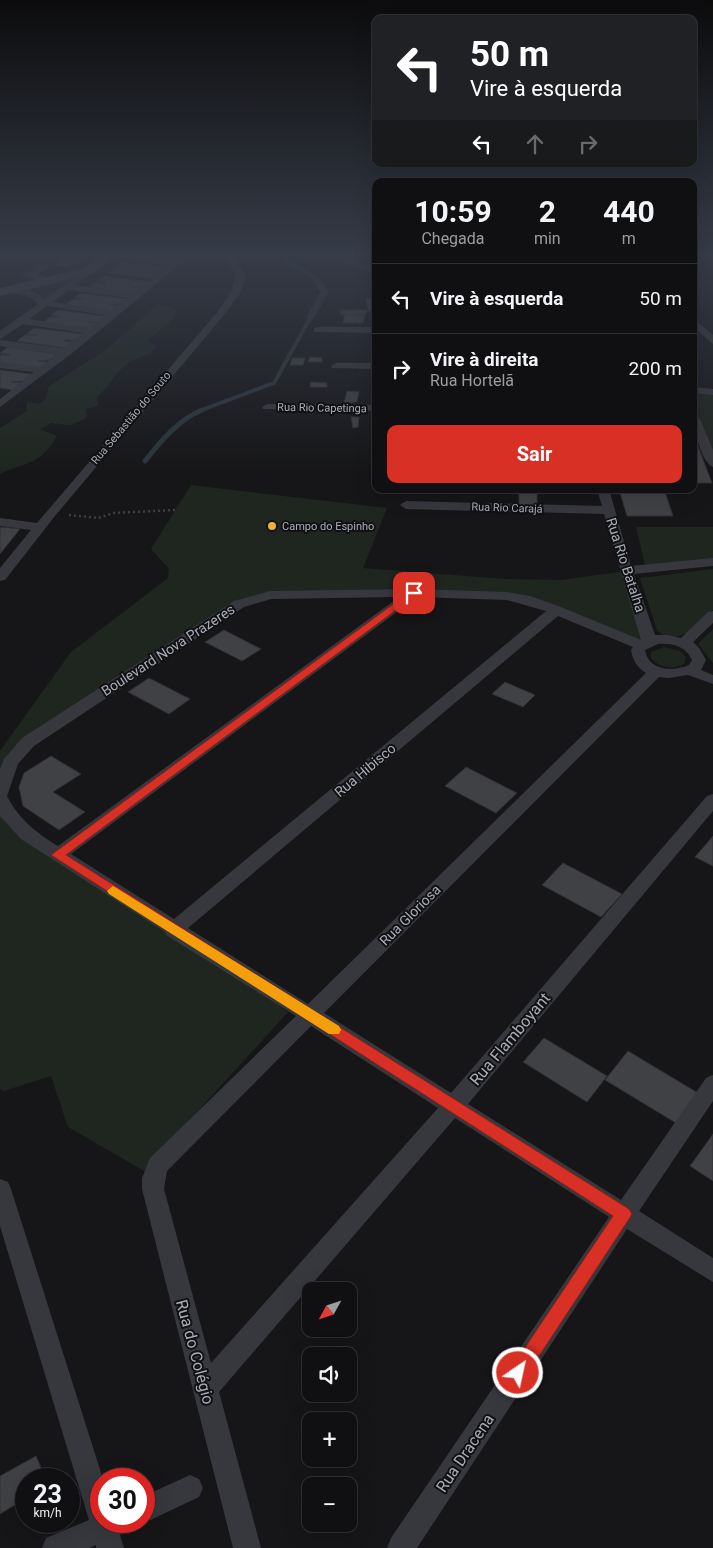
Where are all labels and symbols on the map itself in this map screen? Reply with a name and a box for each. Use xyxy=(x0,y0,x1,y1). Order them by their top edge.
street label: Rua Sebastião do Souto xyxy=(88,369,174,467)
street label: Rua Rio Capetinga xyxy=(277,401,367,415)
street label: Rua Rio Carajá xyxy=(471,500,543,516)
street label: Rua Rio Batalha xyxy=(603,516,649,614)
marker: Campo do Espinho xyxy=(266,520,278,532)
place label: Campo do Espinho xyxy=(282,520,374,533)
pin xyxy=(393,572,435,614)
street label: Boulevard Nova Prazeres xyxy=(98,601,238,699)
street label: Rua Hibisco xyxy=(331,740,399,800)
street label: Rua Gloriosa xyxy=(376,881,444,949)
street label: Rua Flamboyant xyxy=(466,989,554,1089)
north arrow xyxy=(302,1282,358,1338)
street label: Rua do Colégio xyxy=(172,1298,218,1406)
position arrow xyxy=(491,1346,543,1398)
street label: Rua Dracena xyxy=(432,1410,498,1496)
speed limit sign: 30 xyxy=(90,1468,155,1533)

